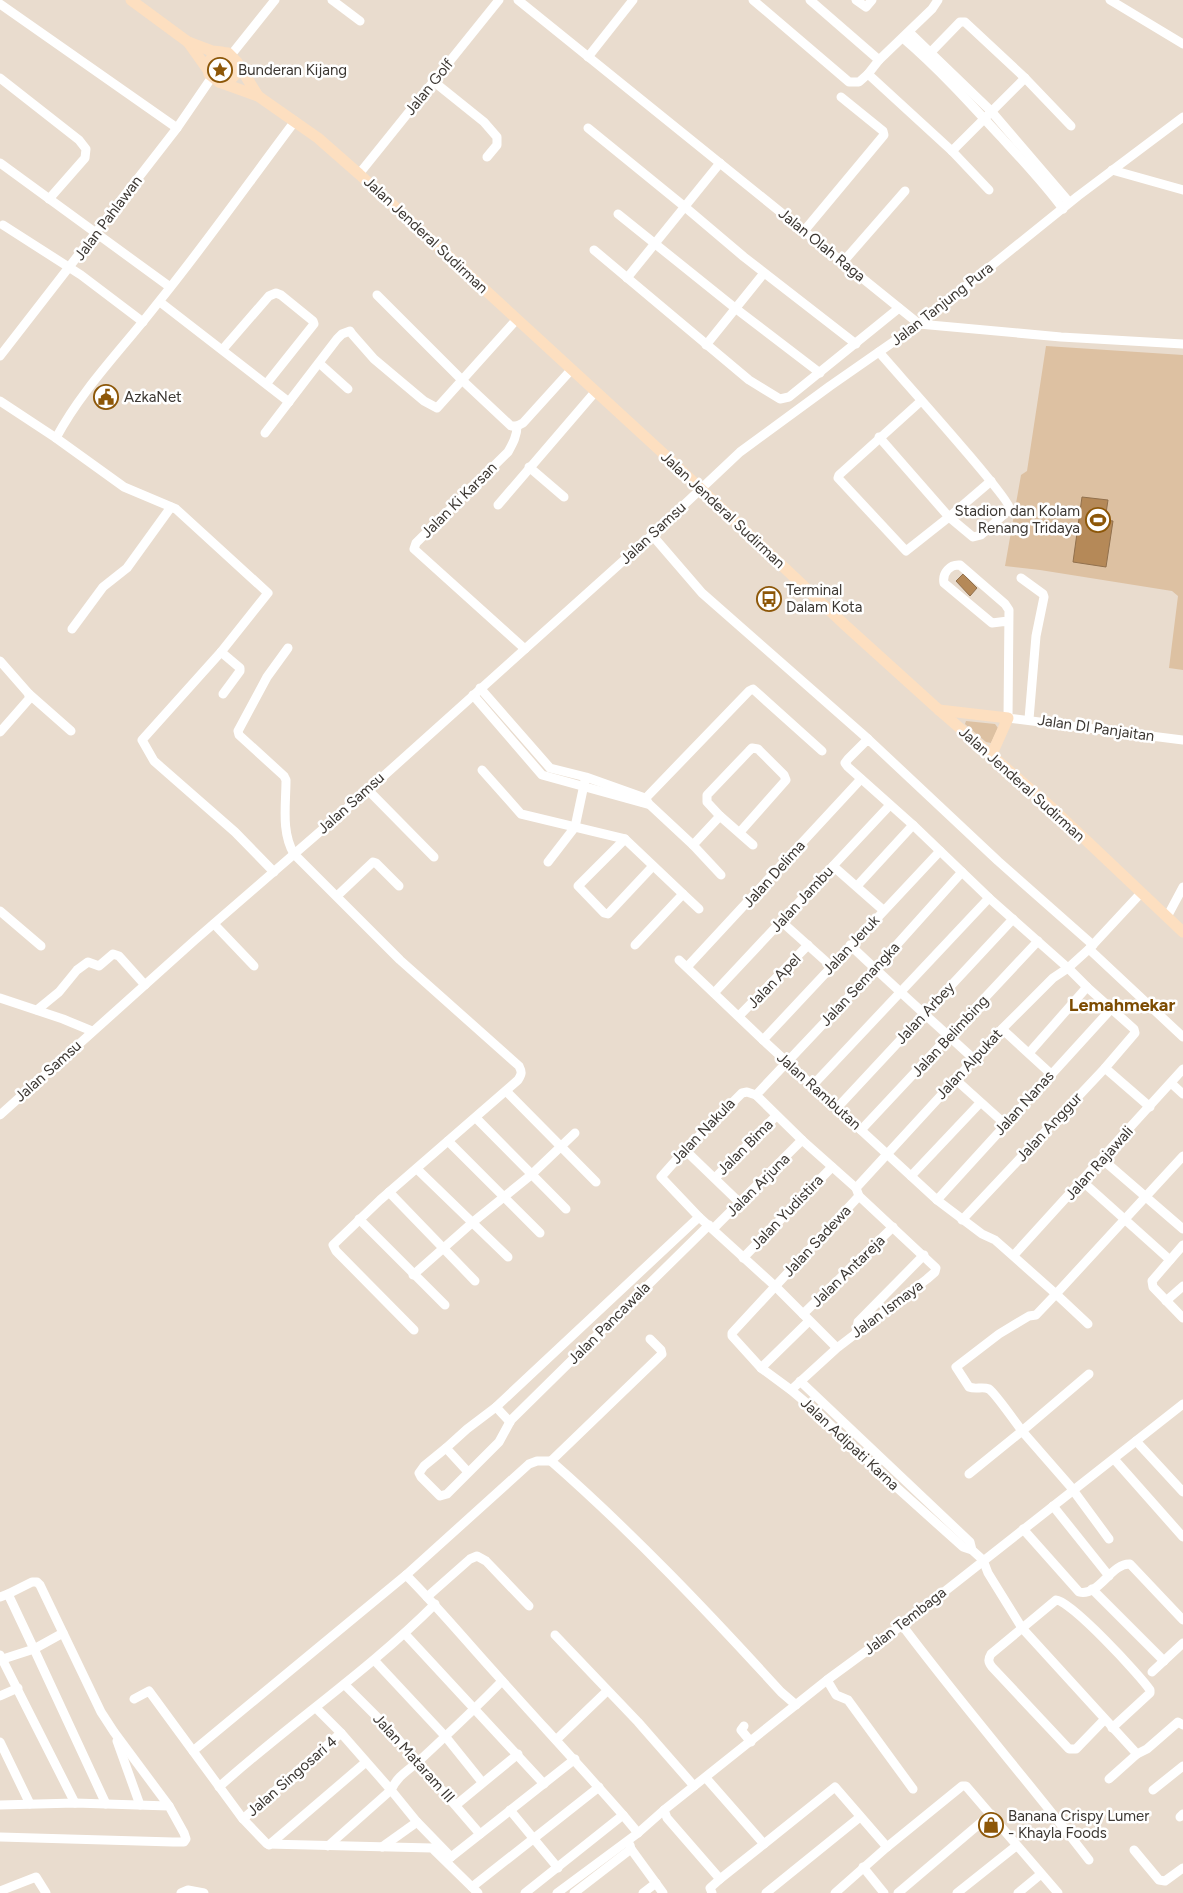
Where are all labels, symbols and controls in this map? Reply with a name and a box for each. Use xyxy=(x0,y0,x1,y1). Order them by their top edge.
street label: Jalan Golf xyxy=(401,55,457,119)
place icon: Bunderan Kijang xyxy=(207,57,233,83)
place label: Bunderan Kijang xyxy=(238,61,347,79)
street label: Jalan Pahlawan xyxy=(70,172,146,264)
street label: Jalan Jenderal Sudirman xyxy=(360,173,492,297)
street label: Jalan Olah Raga xyxy=(775,204,869,286)
street label: Jalan Tanjung Pura xyxy=(887,258,997,350)
public building icon: AzkaNet xyxy=(93,384,119,410)
place label: AzkaNet xyxy=(124,388,182,406)
street label: Jalan Jenderal Sudirman xyxy=(657,448,789,572)
street label: Jalan Ki Karsan xyxy=(417,458,501,542)
street label: Jalan Samsu xyxy=(616,498,690,568)
place label: Stadion dan Kolam Renang Tridaya xyxy=(955,502,1080,537)
sports icon: Stadion dan Kolam Renang Tridaya xyxy=(1085,507,1111,533)
place label: Terminal Dalam Kota xyxy=(786,581,862,616)
bus stop icon: Terminal Dalam Kota xyxy=(756,586,782,612)
street label: Jalan DI Panjaitan xyxy=(1036,711,1156,745)
street label: Jalan Jenderal Sudirman xyxy=(955,723,1089,845)
street label: Jalan Samsu xyxy=(314,768,388,838)
street label: Jalan Delima xyxy=(739,837,809,911)
street label: Jalan Jambu xyxy=(767,862,837,936)
street label: Jalan Jeruk xyxy=(819,911,884,979)
street label: Jalan Semangka xyxy=(817,938,903,1030)
street label: Jalan Apel xyxy=(744,950,804,1012)
street label: Jalan Arbey xyxy=(892,978,958,1048)
street label: Jalan Belimbing xyxy=(908,992,992,1080)
district label: Lemahmekar xyxy=(1069,994,1175,1016)
street label: Jalan Alpukat xyxy=(932,1025,1006,1103)
street label: Jalan Samsu xyxy=(11,1036,85,1106)
street label: Jalan Rambutan xyxy=(773,1049,865,1133)
street label: Jalan Nanas xyxy=(990,1067,1058,1139)
street label: Jalan Anggur xyxy=(1012,1089,1086,1165)
street label: Jalan Nakula xyxy=(667,1094,739,1168)
street label: Jalan Bima xyxy=(713,1115,777,1179)
street label: Jalan Rajawali xyxy=(1061,1122,1137,1204)
street label: Jalan Arjuna xyxy=(723,1150,793,1220)
street label: Jalan Yudistira xyxy=(747,1171,827,1253)
street label: Jalan Sadewa xyxy=(779,1201,855,1281)
street label: Jalan Antareja xyxy=(808,1231,888,1311)
street label: Jalan Ismaya xyxy=(848,1276,926,1342)
street label: Jalan Pancawala xyxy=(564,1278,654,1368)
street label: Jalan Adipati Karna xyxy=(797,1394,903,1494)
street label: Jalan Tembaga xyxy=(860,1583,950,1659)
street label: Jalan Mataram III xyxy=(369,1710,459,1806)
street label: Jalan Singosari 4 xyxy=(243,1732,341,1820)
place label: Banana Crispy Lumer - Khayla Foods xyxy=(1008,1807,1149,1842)
shop icon: Banana Crispy Lumer - Khayla Foods xyxy=(978,1812,1004,1838)

